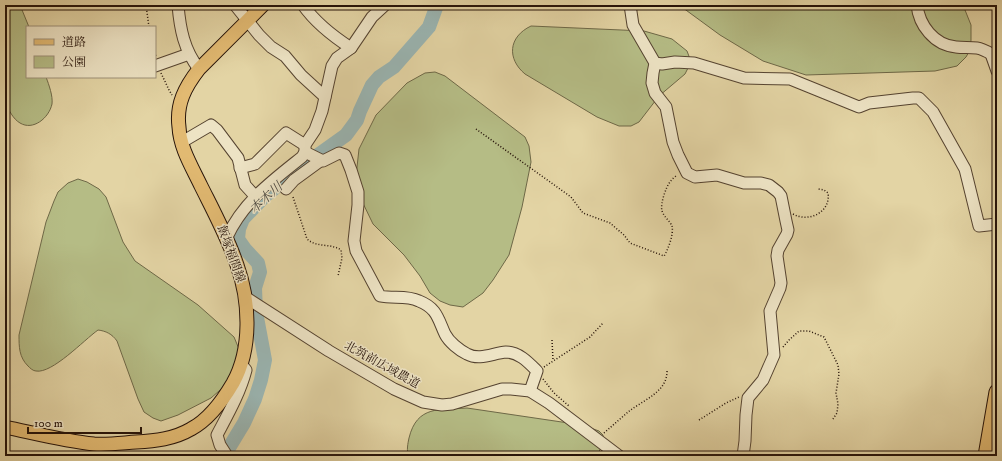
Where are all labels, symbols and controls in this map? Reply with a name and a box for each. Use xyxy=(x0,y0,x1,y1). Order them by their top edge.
legend xyxy=(26,26,156,78)
text: 道路 xyxy=(62,35,86,50)
text: 公園 xyxy=(62,55,86,70)
water label: 本木川 xyxy=(246,178,287,217)
street label: 飯塚福間線 xyxy=(214,223,248,285)
street label: 北筑前広域農道 xyxy=(342,338,422,392)
scale bar xyxy=(28,409,141,435)
text: 100 m xyxy=(34,416,63,431)

